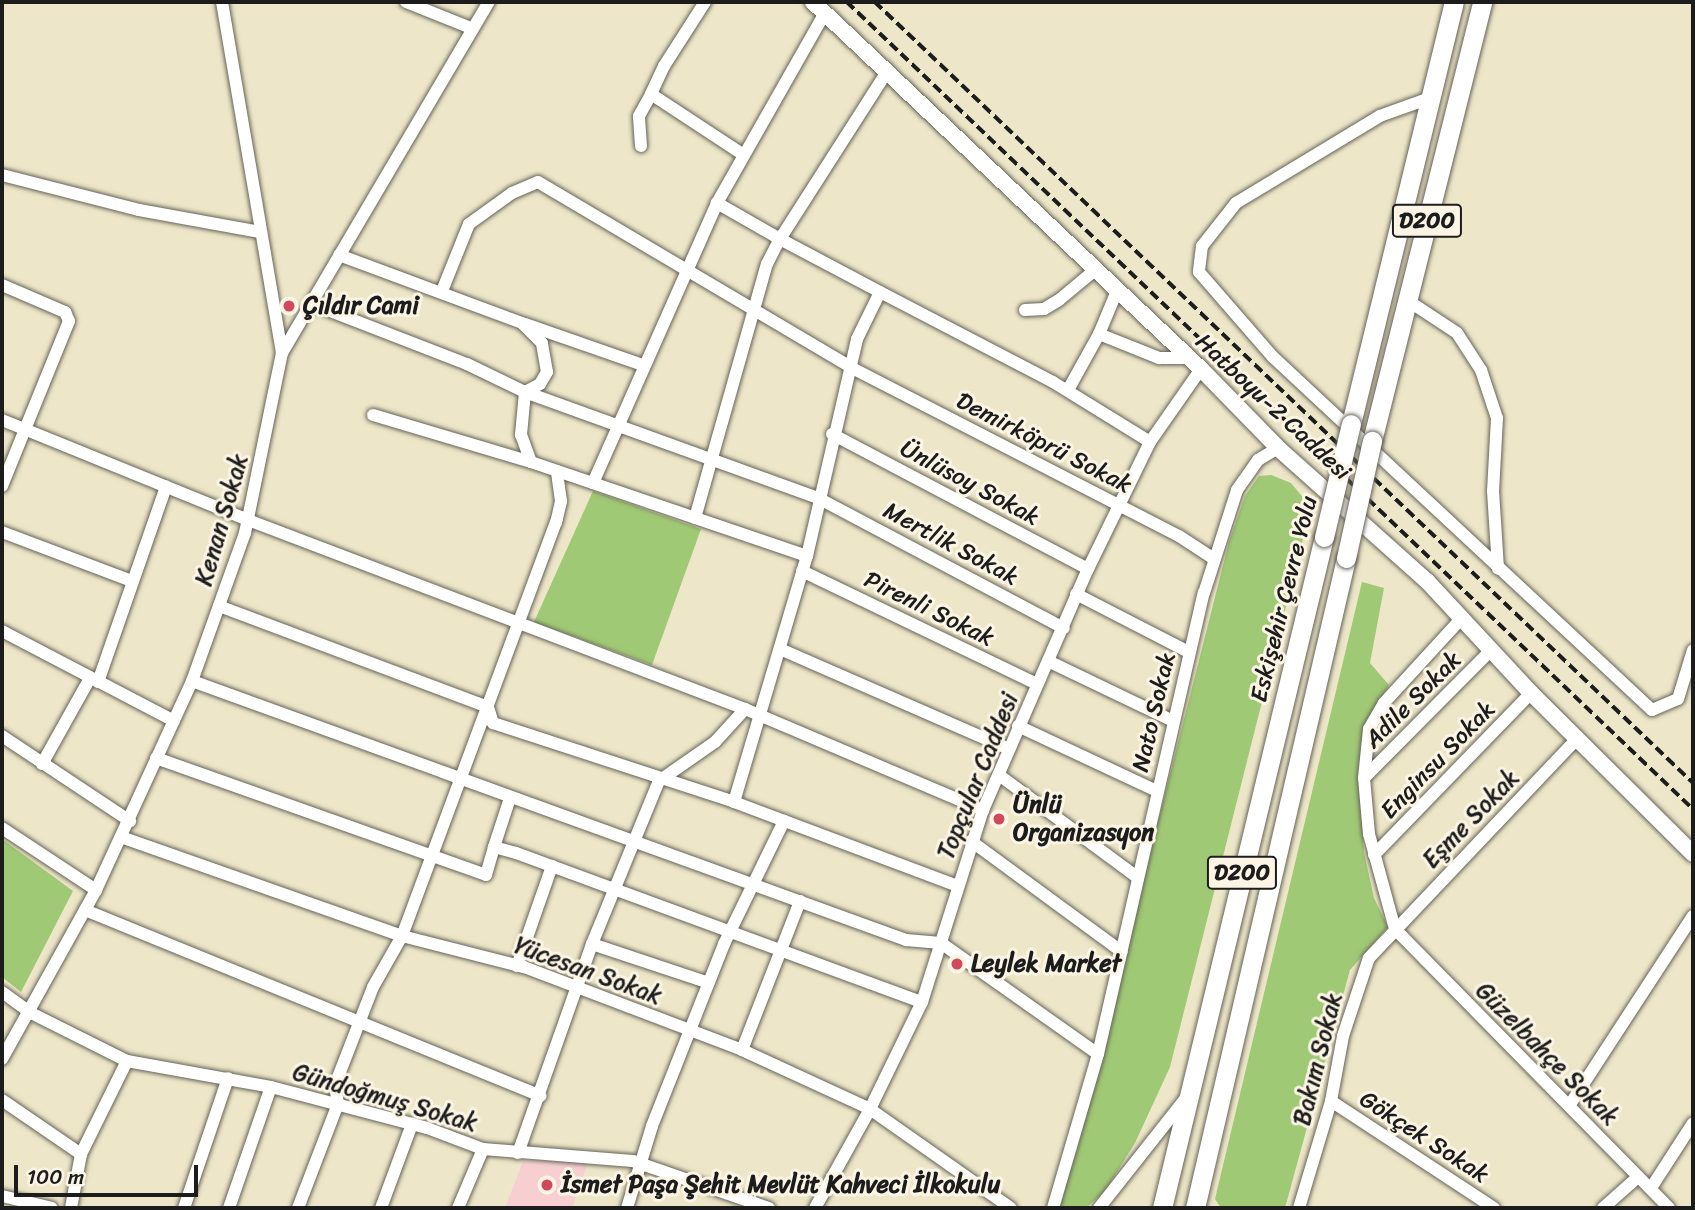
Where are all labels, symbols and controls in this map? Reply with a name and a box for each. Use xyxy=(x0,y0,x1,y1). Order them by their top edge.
road number: D200 xyxy=(1390,202,1464,241)
place label: Çıldır Cami xyxy=(303,292,419,320)
marker: Çıldır Cami xyxy=(281,298,297,314)
street label: Hatboyu-2 Caddesi xyxy=(1189,328,1357,486)
street label: Demirköprü Sokak xyxy=(952,386,1136,500)
street label: Ünlüsoy Sokak xyxy=(895,434,1045,532)
street label: Kenan Sokak xyxy=(189,451,255,589)
street label: Eskişehir Çevre Yolu xyxy=(1244,493,1324,705)
street label: Mertlik Sokak xyxy=(878,496,1024,592)
street label: Pirenli Sokak xyxy=(859,565,999,653)
street label: Adile Sokak xyxy=(1359,646,1467,754)
street label: Nato Sokak xyxy=(1126,649,1182,775)
street label: Topçular Caddesi xyxy=(932,689,1024,863)
street label: Enginsu Sokak xyxy=(1375,695,1501,825)
street label: Eşme Sokak xyxy=(1417,764,1525,874)
place label: Ünlü Organizasyon xyxy=(1013,791,1154,847)
marker: Ünlü Organizasyon xyxy=(991,811,1007,827)
road number: D200 xyxy=(1205,853,1279,892)
street label: Yücesan Sokak xyxy=(510,931,666,1011)
place label: Leylek Market xyxy=(971,950,1121,978)
marker: Leylek Market xyxy=(949,956,965,972)
street label: Güzelbahçe Sokak xyxy=(1469,976,1625,1132)
street label: Bakım Sokak xyxy=(1288,990,1348,1128)
street label: Gündoğmuş Sokak xyxy=(289,1058,481,1138)
street label: Gökçek Sokak xyxy=(1354,1085,1494,1189)
scale bar xyxy=(18,1150,201,1194)
text: 100 m xyxy=(27,1158,84,1196)
place label: İsmet Paşa Şehit Mevlüt Kahveci İlkokulu xyxy=(561,1171,1000,1199)
marker: İsmet Paşa Şehit Mevlüt Kahveci İlkokulu xyxy=(539,1177,555,1193)

